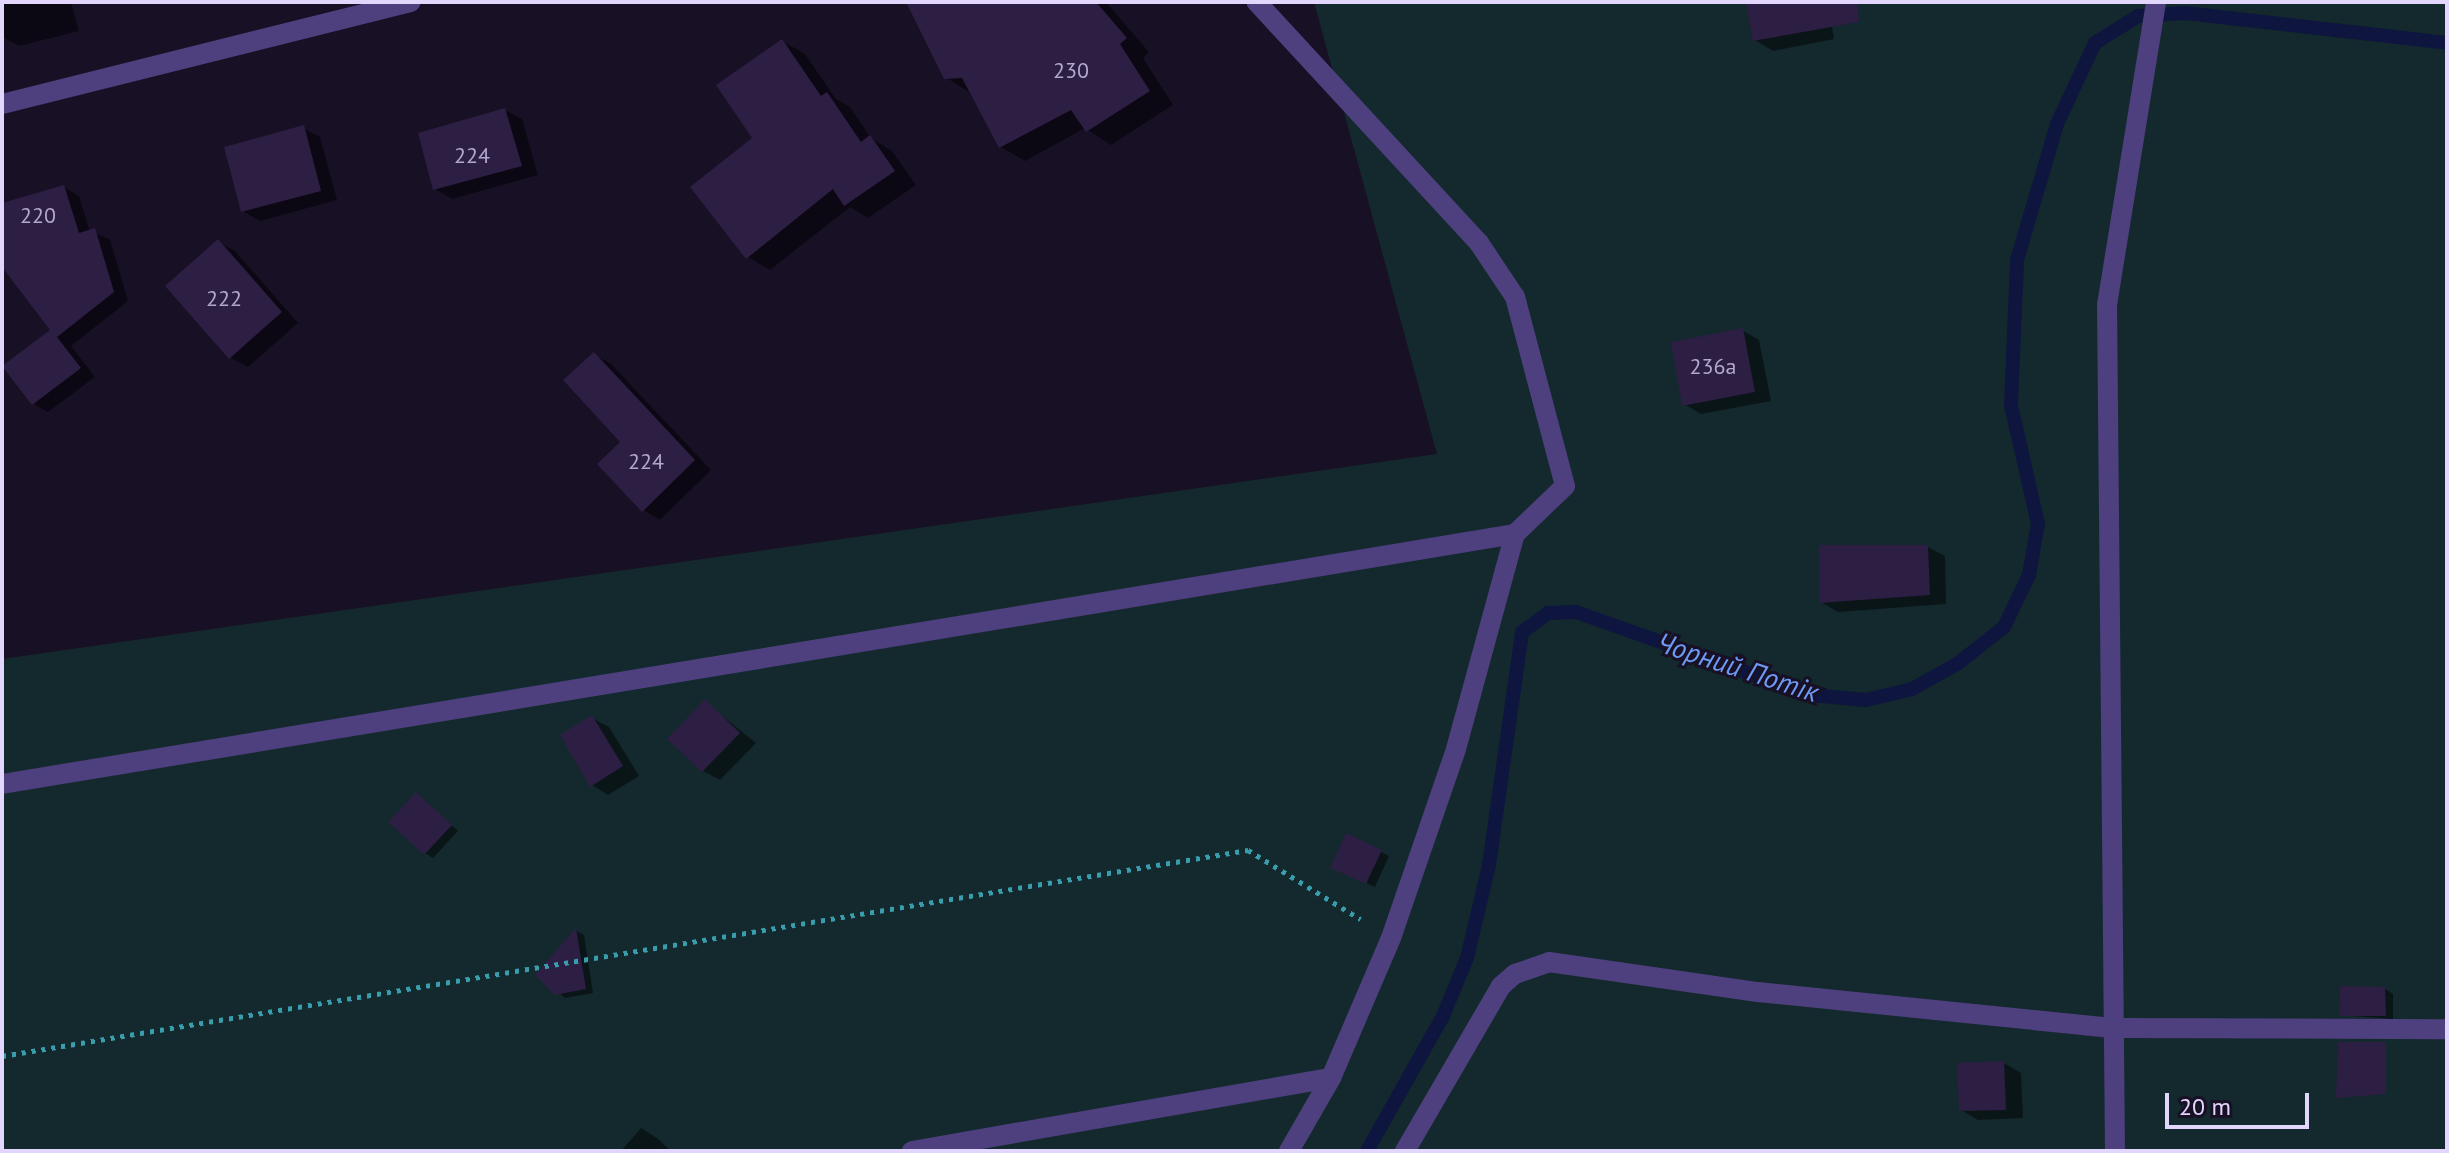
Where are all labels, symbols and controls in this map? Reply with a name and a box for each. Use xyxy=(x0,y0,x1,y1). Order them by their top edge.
house number: 230 xyxy=(1053,58,1089,84)
house number: 224 xyxy=(454,143,490,169)
house number: 220 xyxy=(20,203,56,229)
house number: 222 xyxy=(206,286,242,312)
house number: 236а xyxy=(1690,354,1736,380)
house number: 224 xyxy=(628,449,664,475)
water label: Чорний Потік xyxy=(1653,625,1823,709)
scale bar xyxy=(2169,1077,2313,1127)
text: 20 m xyxy=(2179,1091,2231,1122)

